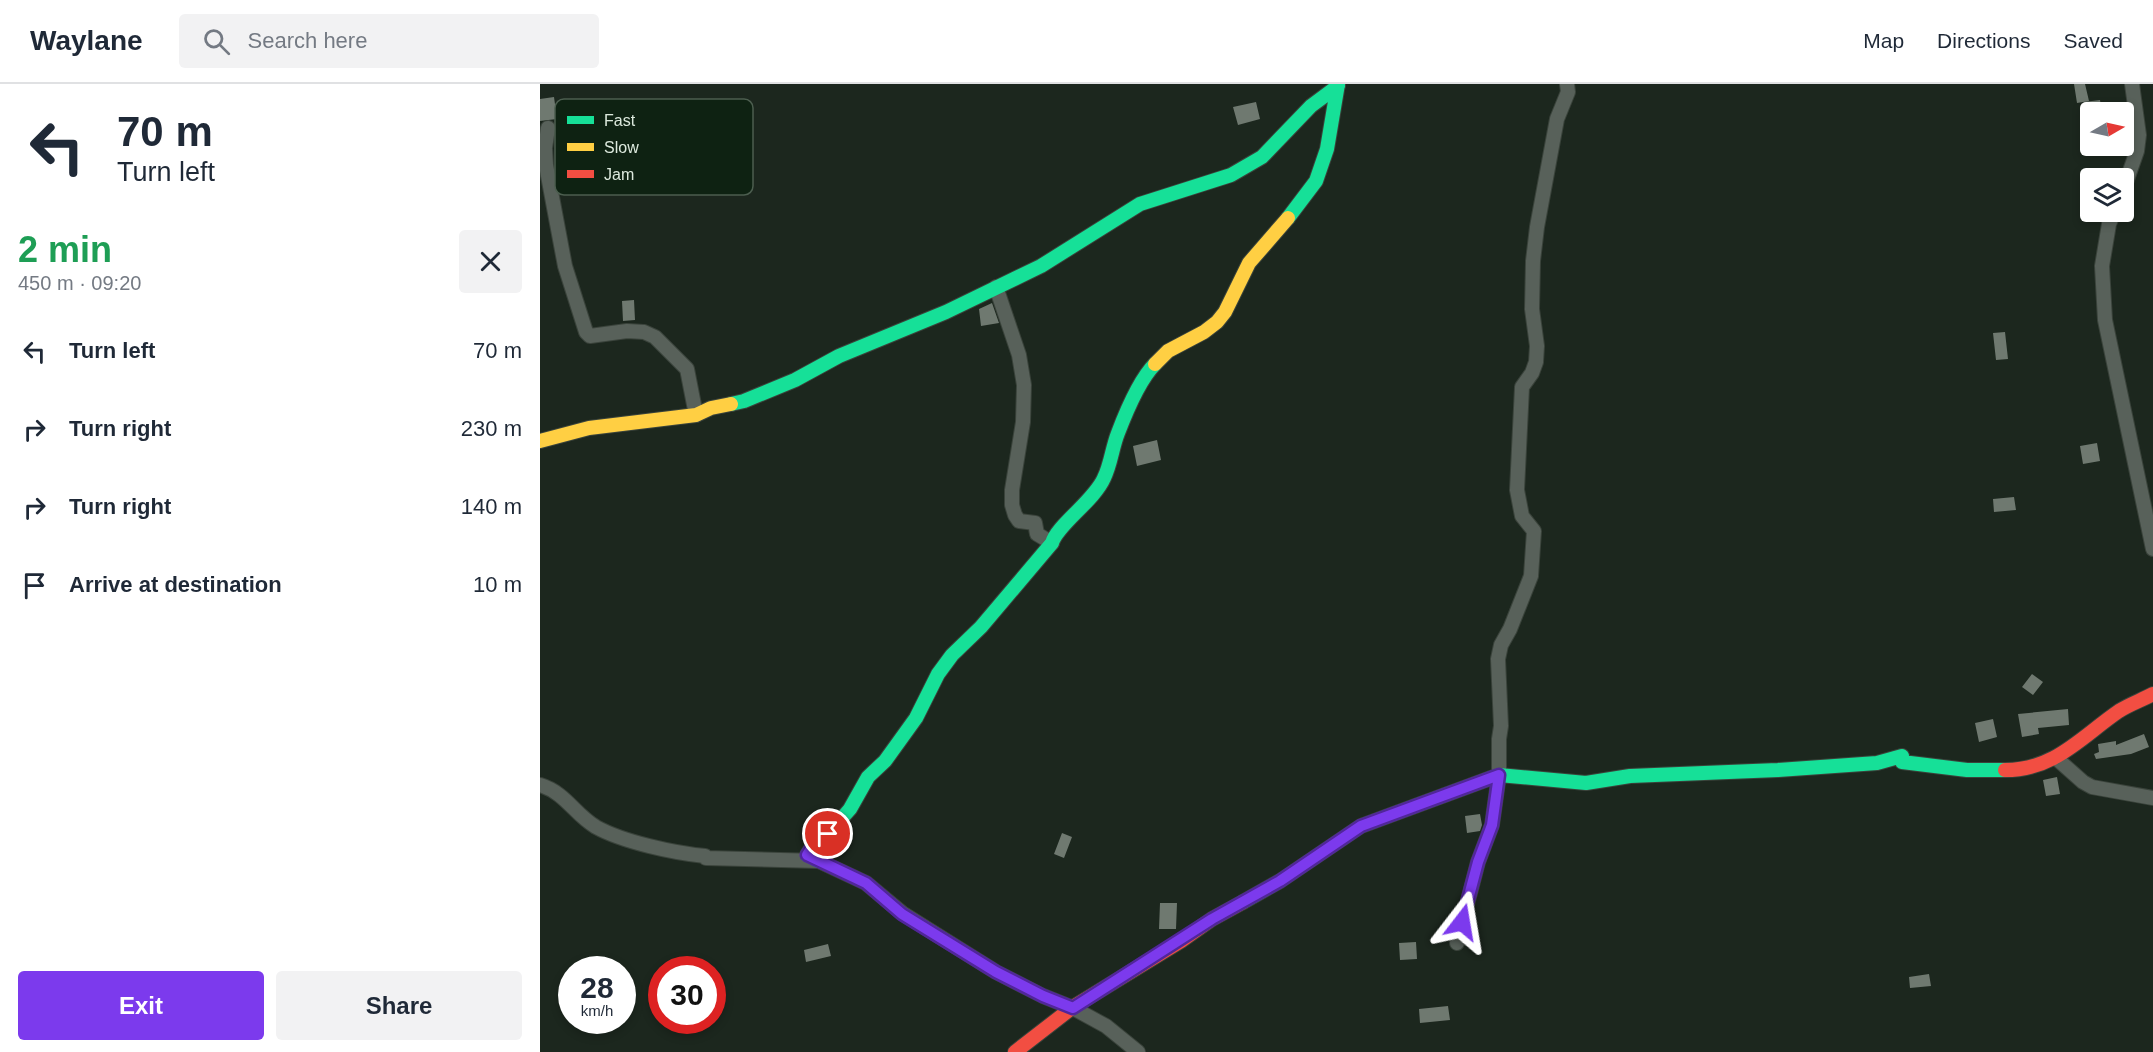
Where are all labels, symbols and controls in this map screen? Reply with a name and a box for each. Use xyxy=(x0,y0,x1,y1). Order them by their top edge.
search box xyxy=(179,14,599,68)
text: Waylane xyxy=(30,25,143,56)
icon: search xyxy=(200,25,233,58)
text: Search here xyxy=(248,28,367,53)
text: Map xyxy=(1863,29,1904,52)
text: Directions xyxy=(1937,29,2030,52)
text: Saved xyxy=(2063,29,2123,52)
legend xyxy=(555,99,753,195)
north arrow xyxy=(2080,102,2134,156)
map controls xyxy=(2080,102,2134,222)
icon: left xyxy=(18,108,96,186)
text: 70 m xyxy=(117,108,213,155)
text: Fast xyxy=(604,112,636,129)
text: Slow xyxy=(604,139,639,156)
text: Turn left xyxy=(117,157,215,187)
text: Jam xyxy=(604,166,634,183)
button: layers xyxy=(2080,168,2134,222)
text: 2 min xyxy=(18,229,112,270)
button: close xyxy=(459,230,522,293)
text: 450 m · 09:20 xyxy=(18,272,141,294)
icon: left xyxy=(18,335,51,368)
text: Turn left xyxy=(69,338,155,363)
text: 70 m xyxy=(473,338,522,363)
icon: right xyxy=(18,413,51,446)
text: Turn right xyxy=(69,416,171,441)
text: 230 m xyxy=(461,416,522,441)
icon: right xyxy=(18,491,51,524)
text: Turn right xyxy=(69,494,171,519)
text: 140 m xyxy=(461,494,522,519)
icon: arrive xyxy=(18,569,51,602)
text: Arrive at destination xyxy=(69,572,282,597)
text: 10 m xyxy=(473,572,522,597)
pin xyxy=(802,808,853,859)
icon: arrive xyxy=(811,817,844,850)
position arrow xyxy=(1430,890,1494,954)
speed limit sign: 30 xyxy=(648,956,726,1034)
button: Exit xyxy=(18,971,264,1040)
button: Share xyxy=(276,971,522,1040)
text: 28 xyxy=(580,971,614,1004)
text: km/h xyxy=(581,1002,613,1019)

